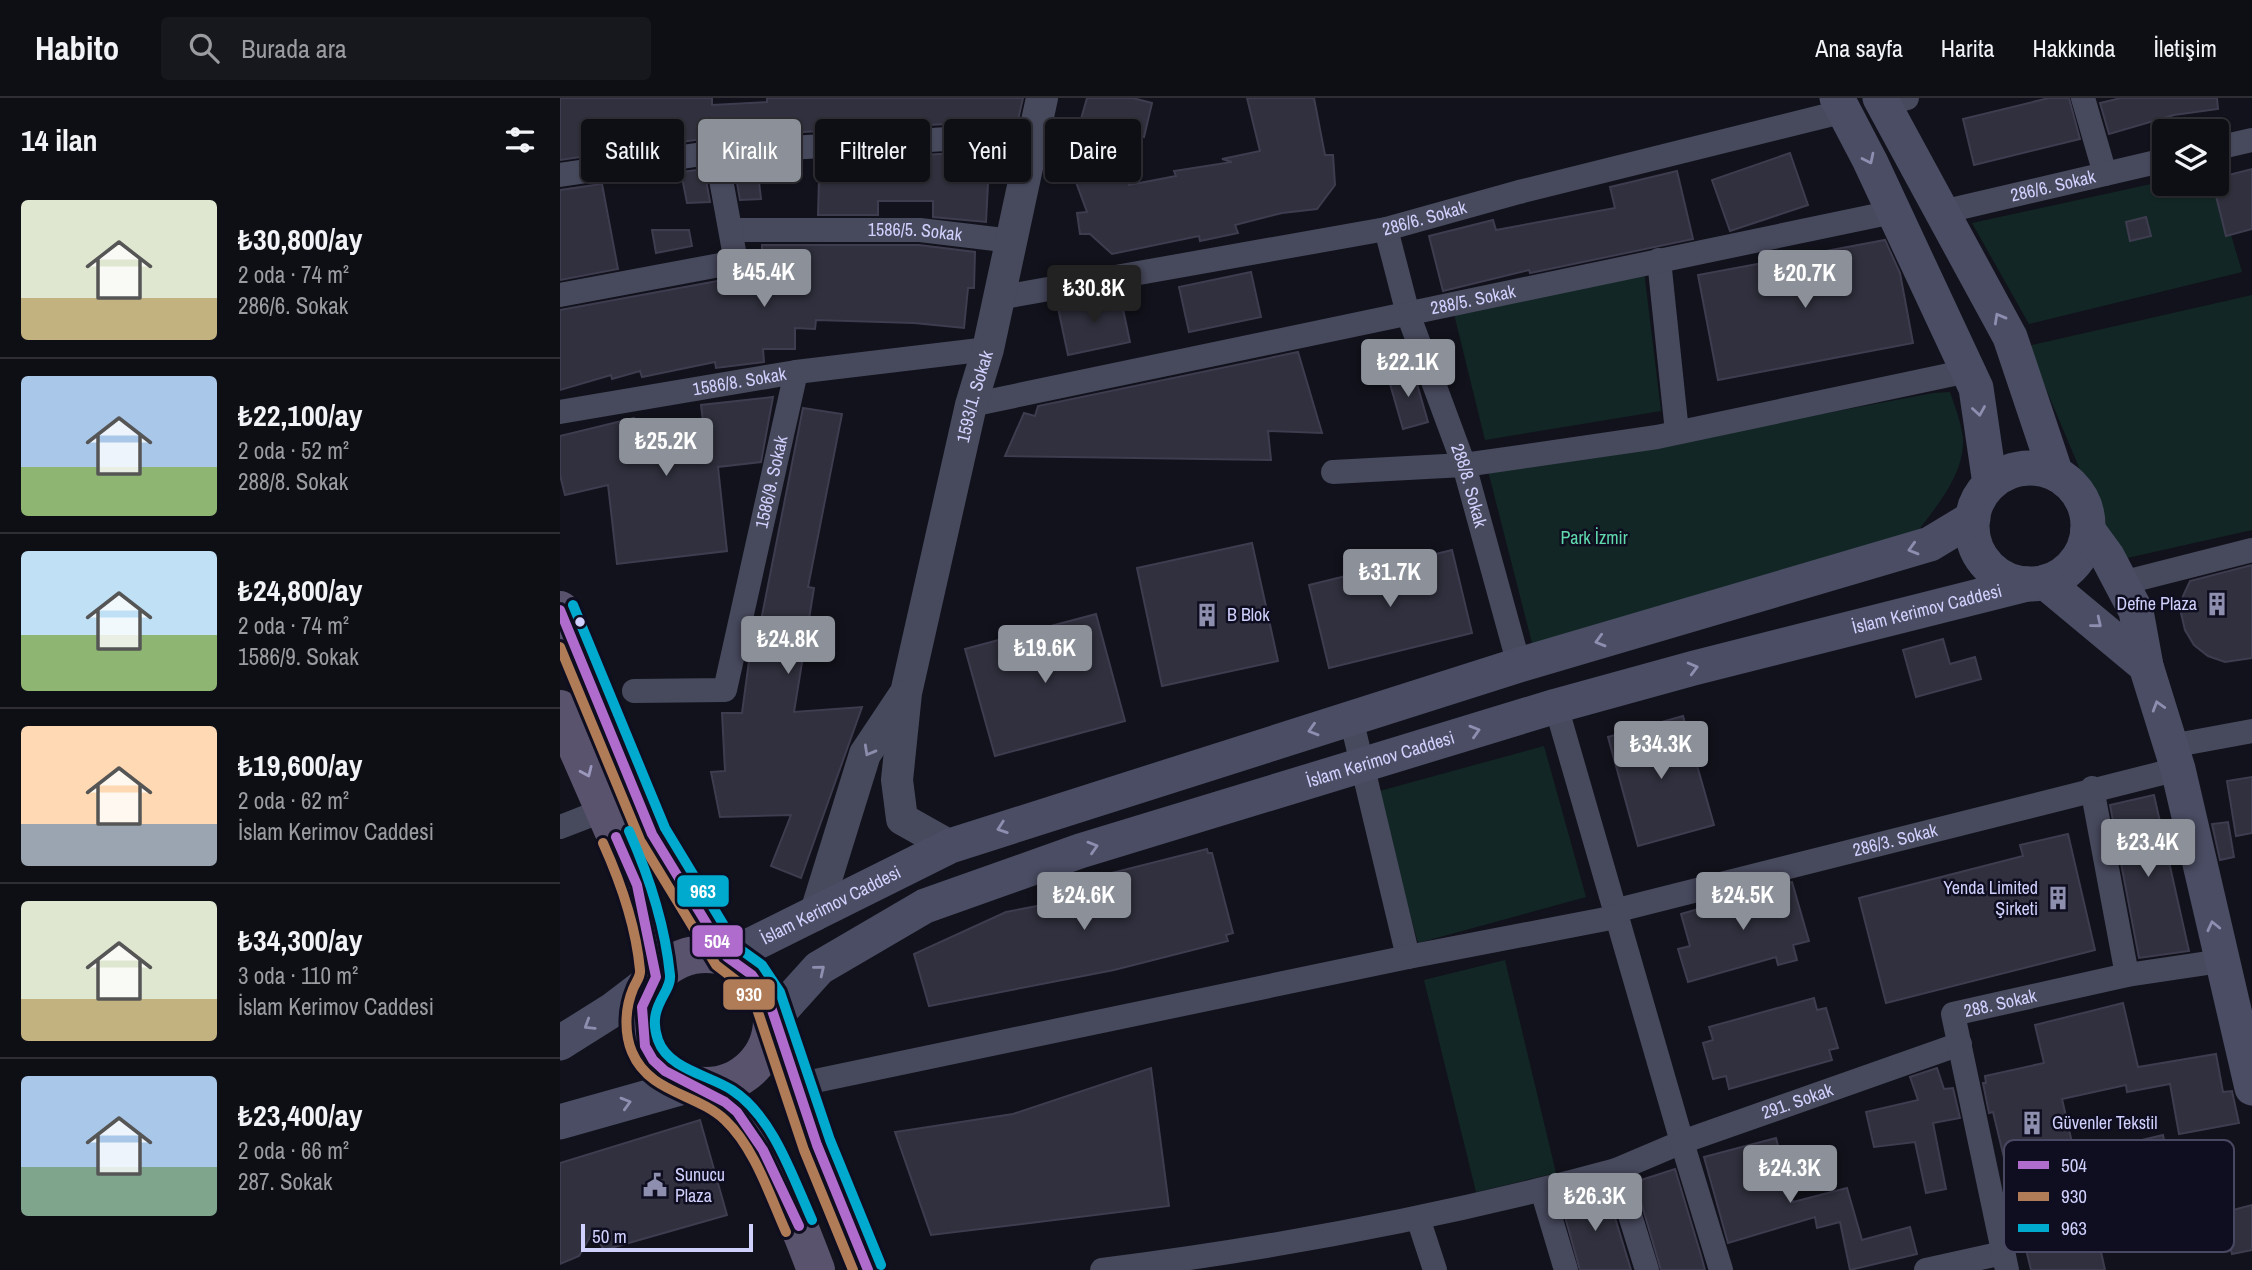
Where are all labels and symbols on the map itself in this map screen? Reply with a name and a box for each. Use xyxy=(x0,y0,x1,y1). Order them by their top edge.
one-way arrow xyxy=(1860,152,1874,164)
street label: 286/6. Sokak xyxy=(2008,164,2098,208)
street label: 286/6. Sokak xyxy=(1379,194,1470,241)
street label: 1586/5. Sokak xyxy=(868,217,964,247)
pin: ₺45.4K xyxy=(707,250,821,309)
pin: ₺20.7K xyxy=(1748,250,1862,310)
pin: ₺30.8K xyxy=(1037,266,1151,325)
street label: 288/5. Sokak xyxy=(1428,278,1518,320)
one-way arrow xyxy=(1994,313,2008,325)
pin: ₺22.1K xyxy=(1351,340,1465,399)
street label: 1593/1. Sokak xyxy=(950,347,999,445)
street label: 1586/8. Sokak xyxy=(691,361,789,401)
one-way arrow xyxy=(1971,405,1986,417)
pin: ₺25.2K xyxy=(609,418,723,478)
street label: 1586/9. Sokak xyxy=(748,433,794,531)
street label: 288/8. Sokak xyxy=(1445,440,1494,531)
park label: Park İzmir xyxy=(1560,525,1628,550)
one-way arrow xyxy=(1907,541,1919,556)
pin: ₺31.7K xyxy=(1333,550,1447,609)
street label: İslam Kerimov Caddesi xyxy=(1849,578,2004,640)
building icon: Defne Plaza xyxy=(2203,590,2231,618)
place label: Defne Plaza xyxy=(2117,591,2197,616)
building icon: B Blok xyxy=(1193,601,1221,629)
place label: B Blok xyxy=(1227,602,1270,627)
unlabelled marker xyxy=(573,615,587,629)
one-way arrow xyxy=(2088,615,2101,627)
pin: ₺24.8K xyxy=(731,616,845,676)
pin: ₺19.6K xyxy=(988,626,1102,685)
one-way arrow xyxy=(1595,633,1607,648)
one-way arrow xyxy=(1687,662,1699,676)
one-way arrow xyxy=(2152,700,2167,712)
one-way arrow xyxy=(1307,721,1319,736)
pin: ₺34.3K xyxy=(1604,722,1718,781)
street label: İslam Kerimov Caddesi xyxy=(1303,725,1457,793)
one-way arrow xyxy=(1468,725,1480,739)
one-way arrow xyxy=(864,743,877,756)
one-way arrow xyxy=(579,764,593,777)
street label: 286/3. Sokak xyxy=(1850,817,1941,862)
one-way arrow xyxy=(997,820,1009,834)
pin: ₺23.4K xyxy=(2091,820,2205,879)
one-way arrow xyxy=(1087,841,1099,856)
street label: İslam Kerimov Caddesi xyxy=(756,859,905,950)
pin: ₺24.6K xyxy=(1027,872,1141,932)
pin: ₺24.5K xyxy=(1686,872,1800,932)
line badge: 963 xyxy=(676,874,730,908)
place label: Yenda Limited Şirketi xyxy=(1943,875,2038,921)
text: 963 xyxy=(690,878,716,904)
building icon: Yenda Limited Şirketi xyxy=(2044,884,2072,912)
one-way arrow xyxy=(2207,920,2221,932)
line badge: 504 xyxy=(691,924,744,958)
text: 504 xyxy=(704,928,730,954)
one-way arrow xyxy=(812,965,825,978)
line badge: 930 xyxy=(722,978,776,1011)
text: 930 xyxy=(736,981,762,1007)
street label: 288. Sokak xyxy=(1961,983,2039,1023)
one-way arrow xyxy=(583,1017,596,1030)
street label: 291. Sokak xyxy=(1758,1077,1837,1125)
one-way arrow xyxy=(619,1097,631,1112)
building icon: Güvenler Tekstil xyxy=(2018,1109,2046,1137)
place label: Güvenler Tekstil xyxy=(2052,1110,2158,1135)
legend xyxy=(2004,1140,2234,1252)
pin: ₺24.3K xyxy=(1733,1146,1847,1205)
text: 504 xyxy=(2061,1152,2087,1178)
place label: Sunucu Plaza xyxy=(675,1162,725,1208)
public building icon: Sunucu Plaza xyxy=(641,1171,669,1199)
pin: ₺26.3K xyxy=(1538,1174,1652,1233)
text: 930 xyxy=(2061,1183,2087,1209)
text: 963 xyxy=(2061,1215,2087,1241)
scale bar xyxy=(581,1221,752,1253)

